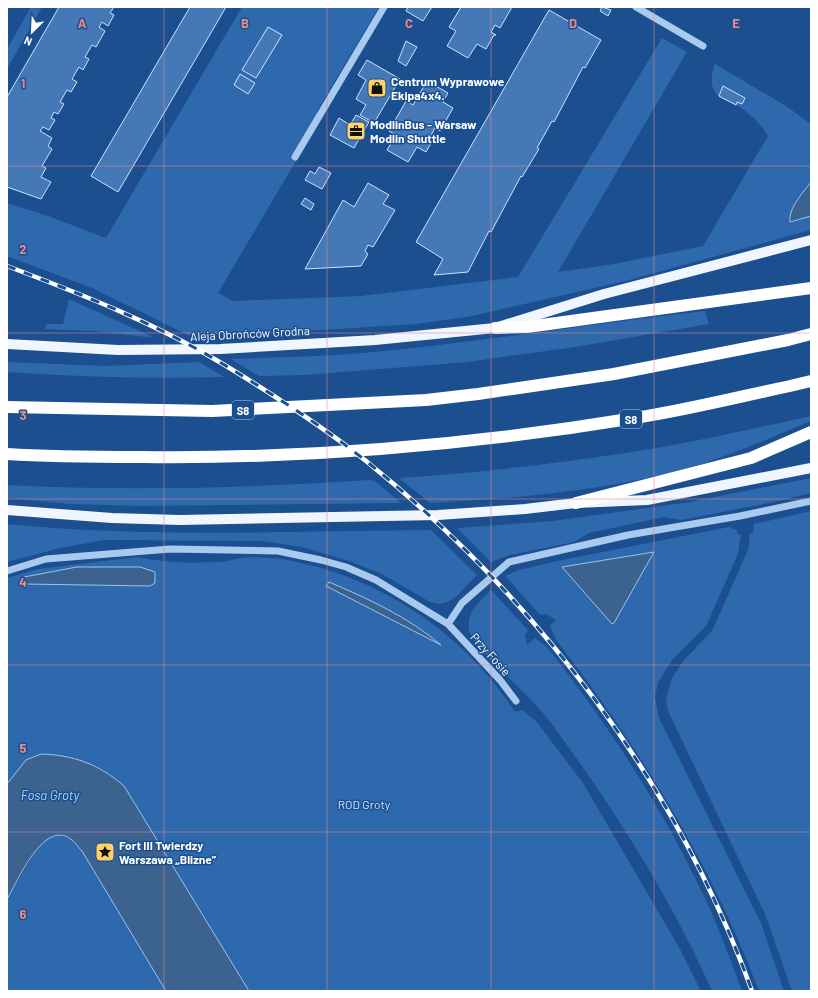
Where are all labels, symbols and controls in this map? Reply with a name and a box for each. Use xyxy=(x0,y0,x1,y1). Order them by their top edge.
north arrow xyxy=(12,12,52,52)
text: A xyxy=(78,15,87,31)
text: B xyxy=(241,15,249,31)
text: C xyxy=(405,15,413,31)
text: D xyxy=(569,15,577,31)
text: E xyxy=(732,15,740,31)
text: N xyxy=(22,34,34,49)
place label: Centrum Wyprawowe Ekipa4x4. xyxy=(391,74,505,102)
text: 1 xyxy=(21,75,25,91)
shop icon: Centrum Wyprawowe Ekipa4x4. xyxy=(366,77,388,99)
place label: ModlinBus - Warsaw Modlin Shuttle xyxy=(370,117,477,145)
office icon: ModlinBus - Warsaw Modlin Shuttle xyxy=(345,120,367,142)
text: 2 xyxy=(19,241,27,257)
street label: Aleja Obrońców Grodna xyxy=(190,323,310,343)
road number: S8 xyxy=(232,401,254,419)
text: 3 xyxy=(19,407,27,423)
road number: S8 xyxy=(620,410,642,428)
text: 4 xyxy=(19,574,27,590)
street label: Przy Fosie xyxy=(468,630,514,678)
text: 5 xyxy=(19,740,27,756)
water label: Fosa Groty xyxy=(21,787,80,803)
park label: ROD Groty xyxy=(338,797,391,811)
place label: Fort III Twierdzy Warszawa „Blizne” xyxy=(119,838,217,866)
place icon: Fort III Twierdzy Warszawa „Blizne” xyxy=(94,841,116,863)
text: 6 xyxy=(20,906,27,922)

